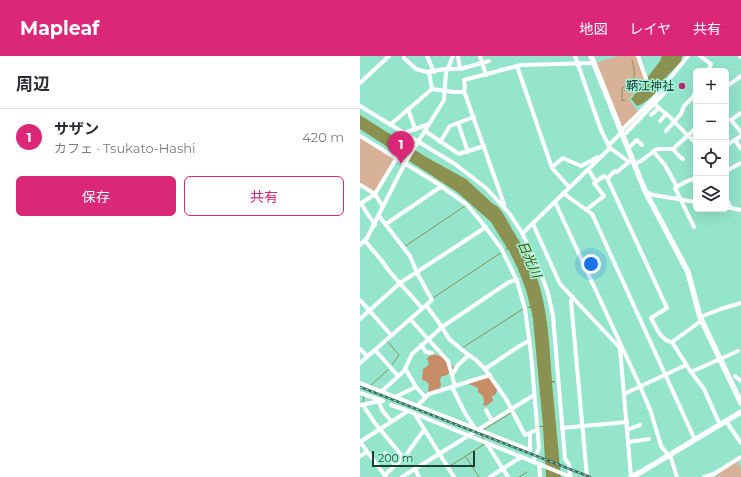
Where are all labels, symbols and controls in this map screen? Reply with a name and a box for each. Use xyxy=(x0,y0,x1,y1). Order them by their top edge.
text: Mapleaf xyxy=(20,17,99,40)
text: 地図 xyxy=(579,20,607,38)
text: レイヤ xyxy=(629,20,671,38)
text: 共有 xyxy=(693,20,721,38)
map controls xyxy=(693,68,729,212)
button: + xyxy=(693,68,729,104)
text: 周辺 xyxy=(16,74,50,94)
place label: 鞆江神社 xyxy=(626,78,674,93)
marker: 鞆江神社 xyxy=(677,81,687,91)
button: − xyxy=(693,104,729,140)
text: サザン xyxy=(54,119,99,138)
text: 1 xyxy=(26,129,32,145)
text: 420 m xyxy=(302,129,344,145)
pin: 1 xyxy=(388,131,414,164)
text: カフェ · Tsukato-Hashi xyxy=(54,140,196,156)
button: locate xyxy=(693,140,729,176)
button: 保存 xyxy=(16,176,176,216)
button: 共有 xyxy=(184,176,344,216)
button: layers xyxy=(693,176,729,212)
water label: 日光川 xyxy=(515,238,546,282)
your location xyxy=(581,254,601,274)
scale bar xyxy=(372,449,475,468)
text: 200 m xyxy=(378,451,413,465)

